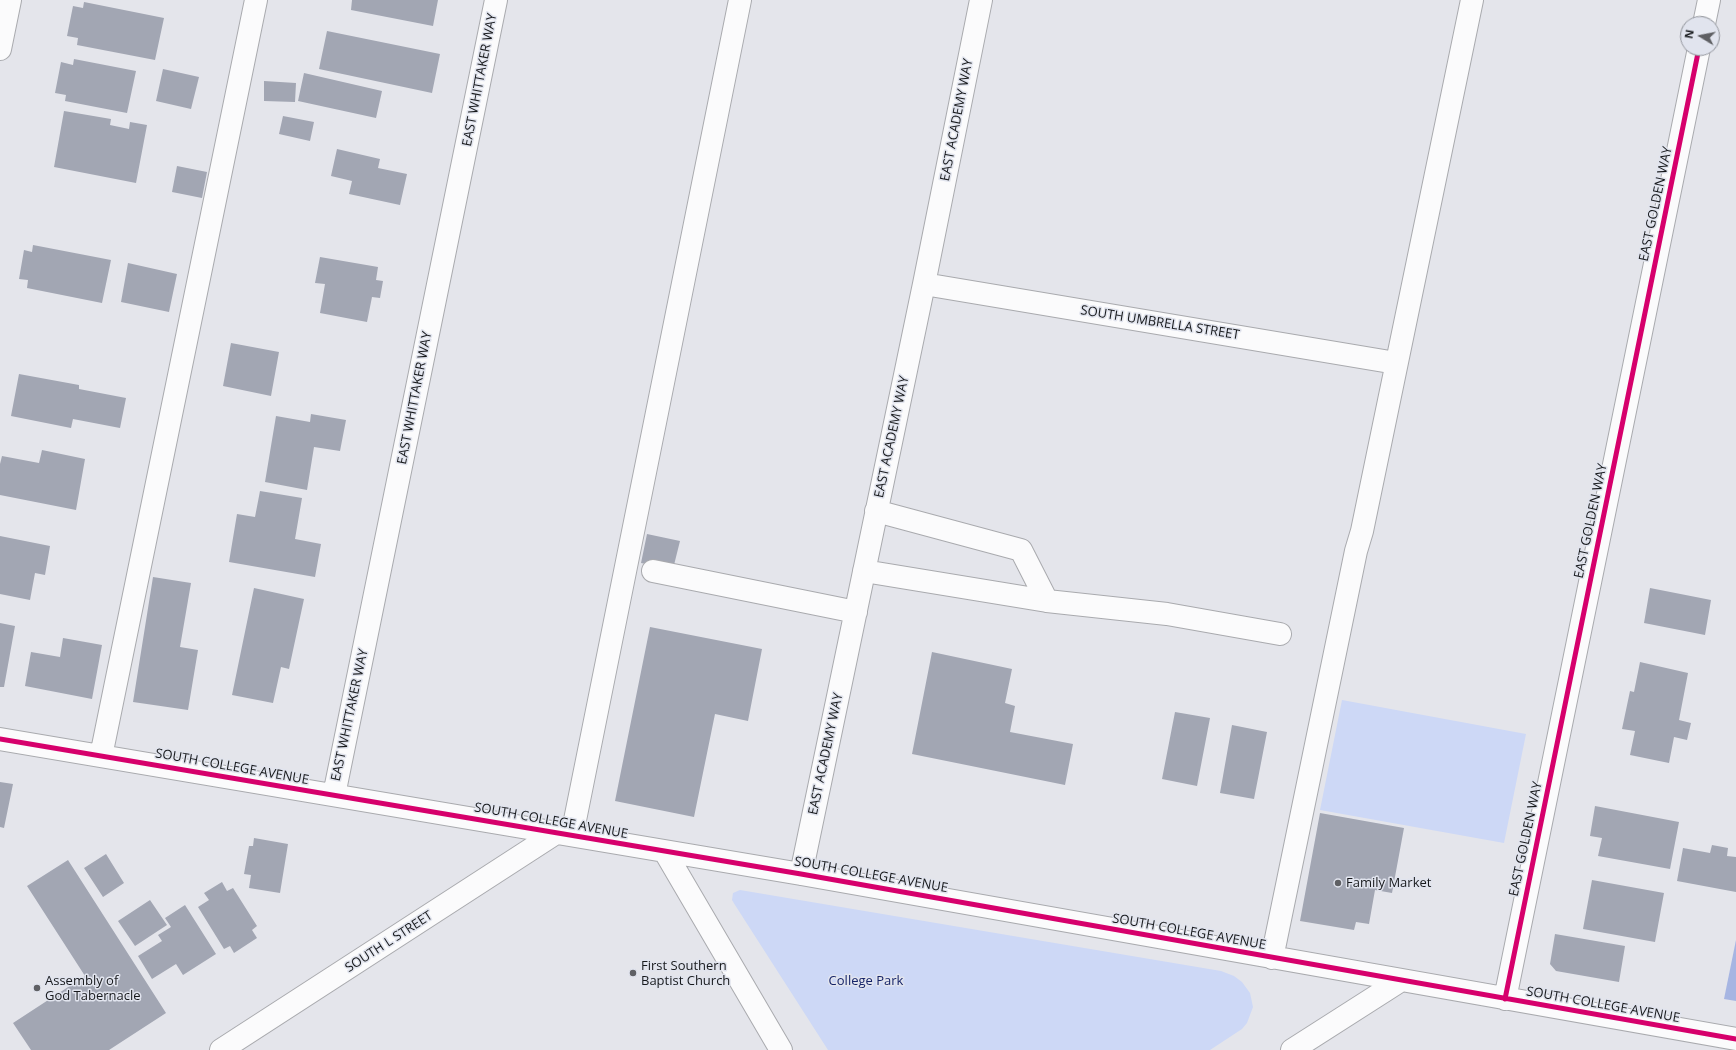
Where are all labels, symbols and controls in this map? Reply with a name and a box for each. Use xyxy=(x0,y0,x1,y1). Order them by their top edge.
street label: EAST WHITTAKER WAY xyxy=(459,12,501,148)
north arrow xyxy=(1680,16,1720,56)
text: N xyxy=(1681,28,1697,40)
street label: EAST ACADEMY WAY xyxy=(937,58,977,182)
street label: EAST GOLDEN WAY xyxy=(1636,145,1676,263)
street label: SOUTH UMBRELLA STREET xyxy=(1079,303,1241,343)
street label: EAST WHITTAKER WAY xyxy=(394,330,436,466)
street label: EAST ACADEMY WAY xyxy=(871,375,913,499)
street label: EAST GOLDEN WAY xyxy=(1571,462,1611,580)
street label: EAST WHITTAKER WAY xyxy=(328,647,372,783)
street label: EAST ACADEMY WAY xyxy=(805,692,847,816)
street label: SOUTH COLLEGE AVENUE xyxy=(154,746,310,788)
street label: EAST GOLDEN WAY xyxy=(1506,780,1546,898)
street label: SOUTH COLLEGE AVENUE xyxy=(473,800,629,842)
street label: SOUTH COLLEGE AVENUE xyxy=(793,854,949,896)
place label: Family Market xyxy=(1346,875,1431,891)
marker: Family Market xyxy=(1333,878,1343,888)
street label: SOUTH L STREET xyxy=(342,908,436,976)
street label: SOUTH COLLEGE AVENUE xyxy=(1111,911,1267,953)
place label: First Southern Baptist Church xyxy=(641,958,730,989)
marker: First Southern Baptist Church xyxy=(628,968,638,978)
place label: Assembly of God Tabernacle xyxy=(45,973,141,1004)
park label: College Park xyxy=(829,973,903,989)
marker: Assembly of God Tabernacle xyxy=(32,983,42,993)
street label: SOUTH COLLEGE AVENUE xyxy=(1525,984,1681,1026)

